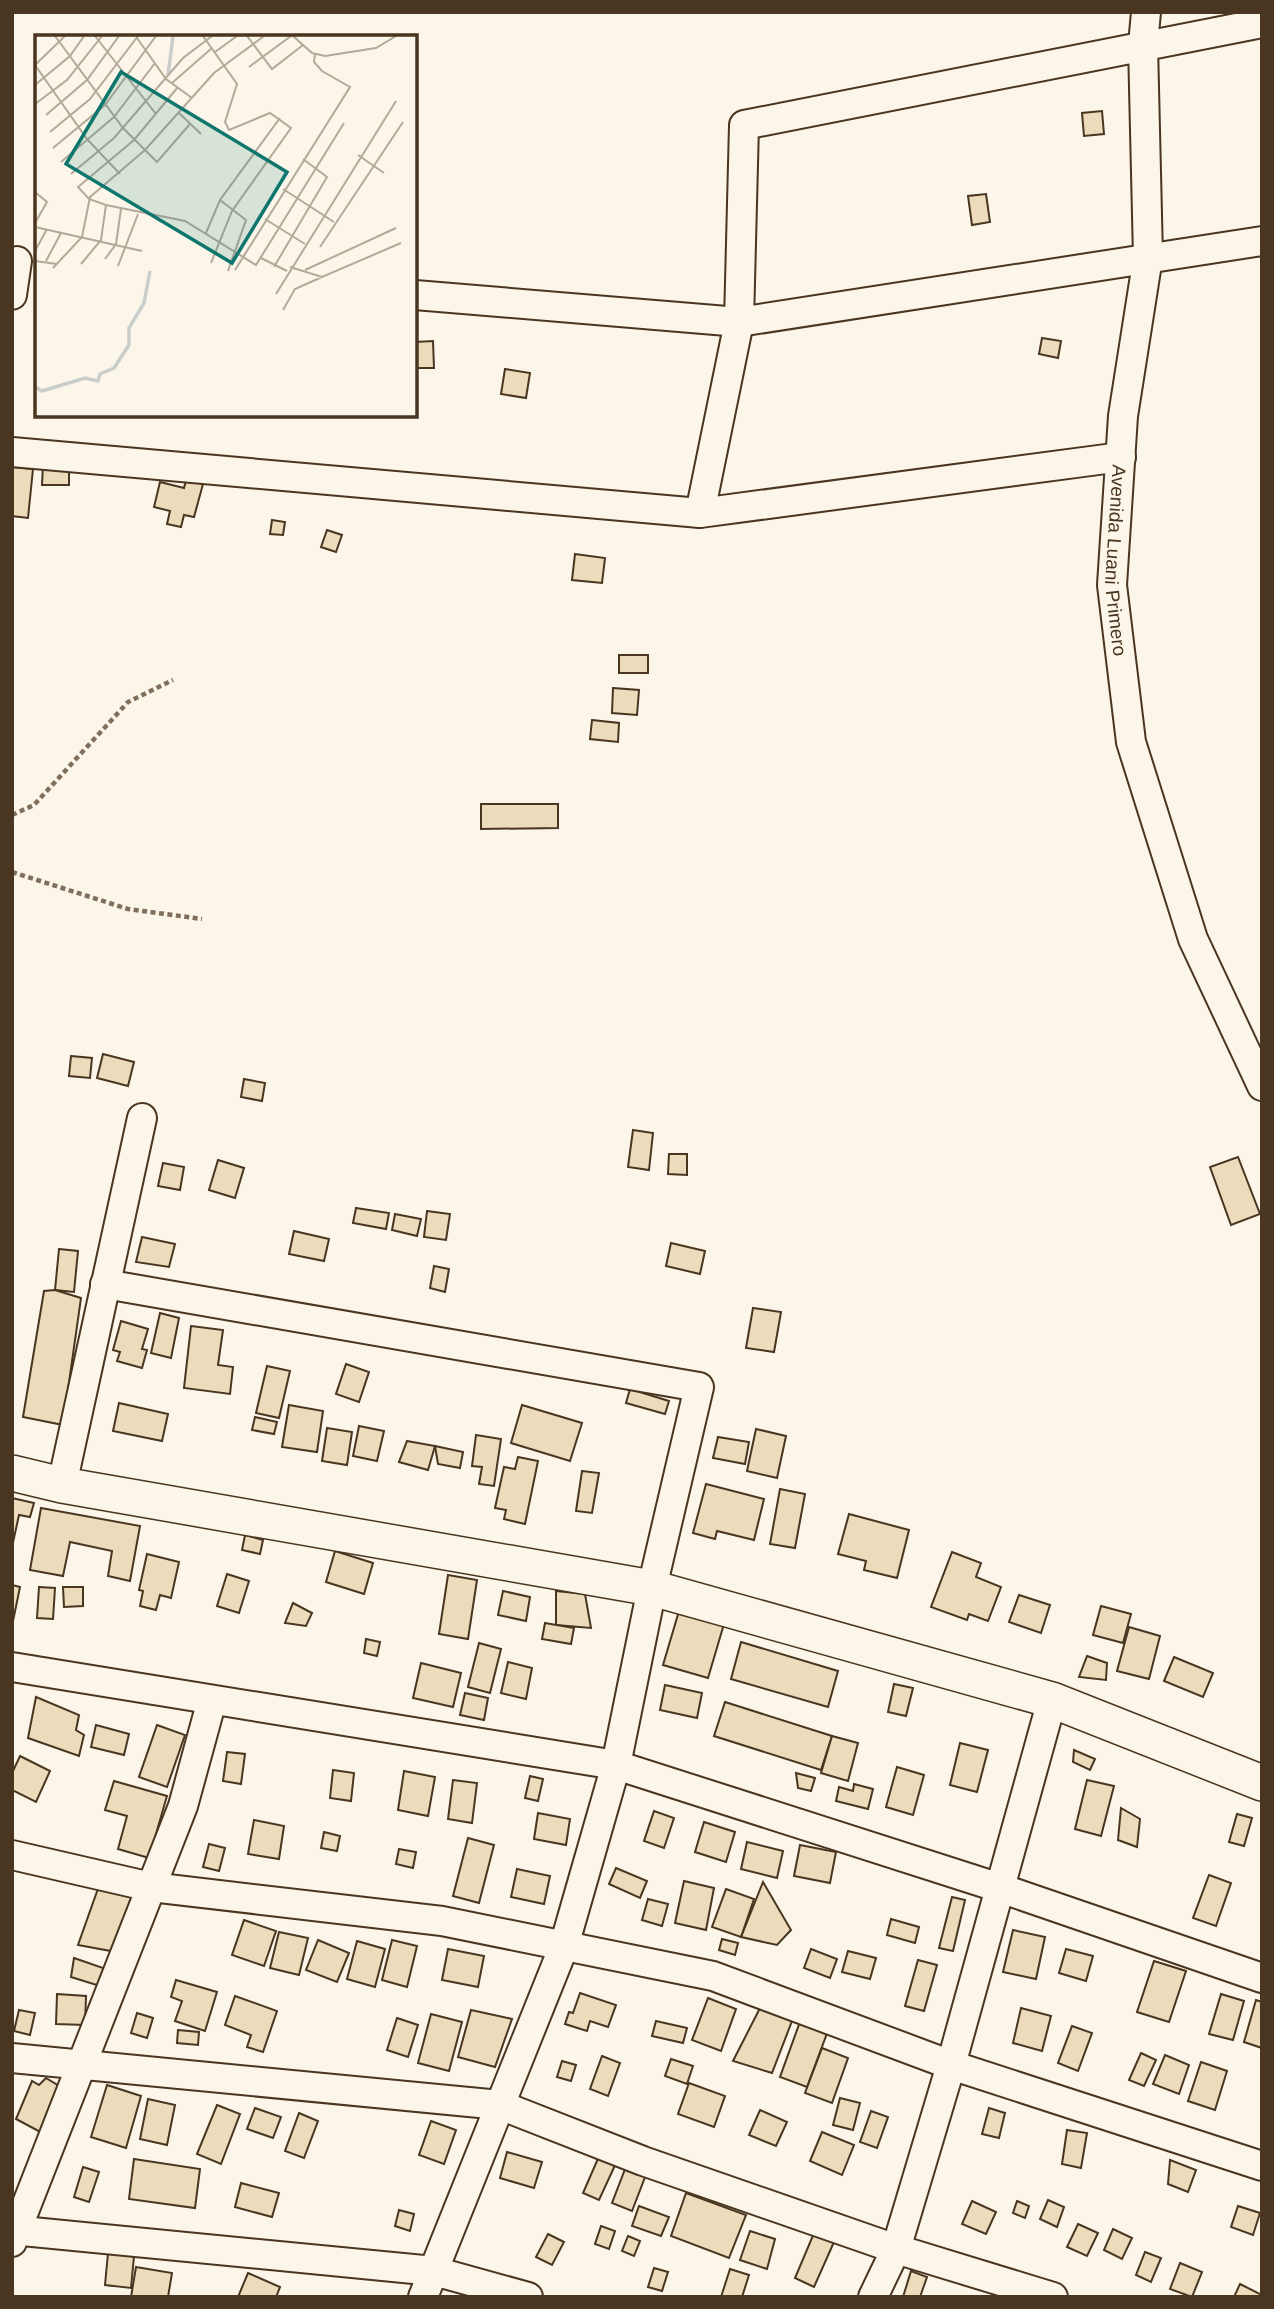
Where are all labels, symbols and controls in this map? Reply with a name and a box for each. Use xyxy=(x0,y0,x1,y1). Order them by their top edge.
inset map xyxy=(35,35,416,416)
street label: Avenida Luani Primero xyxy=(1101,464,1131,657)

